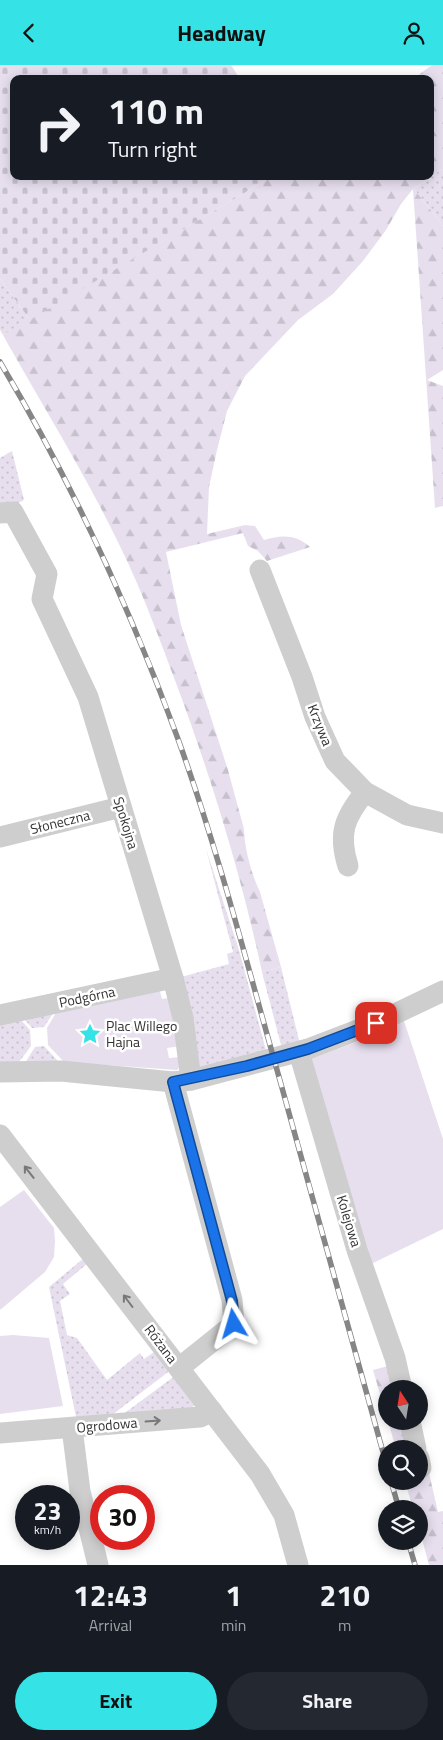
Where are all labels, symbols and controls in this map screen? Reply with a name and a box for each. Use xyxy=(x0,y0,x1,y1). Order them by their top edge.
text: Headway xyxy=(177,16,266,50)
icon: back xyxy=(15,19,43,47)
icon: person xyxy=(400,19,428,47)
text: 110 m xyxy=(108,84,204,138)
icon: right xyxy=(25,95,90,160)
text: Turn right xyxy=(108,132,197,166)
street label: Krzywa xyxy=(303,701,338,749)
street label: Spokojna xyxy=(109,794,144,852)
street label: Słoneczna xyxy=(28,804,92,839)
street label: Podgórna xyxy=(57,980,117,1013)
pin xyxy=(355,1002,397,1044)
icon: arrive xyxy=(362,1009,390,1037)
place label: Plac Willego Hajna xyxy=(106,1015,177,1052)
place icon: Plac Willego Hajna xyxy=(77,1021,103,1047)
one-way arrow xyxy=(24,1166,35,1179)
street label: Kolejowa xyxy=(332,1192,367,1249)
one-way arrow xyxy=(123,1295,134,1308)
position arrow xyxy=(207,1297,259,1349)
street label: Różana xyxy=(140,1320,183,1367)
north arrow xyxy=(378,1380,428,1430)
map controls xyxy=(378,1380,428,1550)
street label: Ogrodowa xyxy=(76,1411,138,1438)
one-way arrow xyxy=(145,1416,161,1425)
button: search xyxy=(378,1440,428,1490)
speed limit sign: 30 xyxy=(90,1485,155,1550)
text: 23 xyxy=(33,1492,62,1530)
button: layers xyxy=(378,1500,428,1550)
text: km/h xyxy=(34,1520,61,1539)
text: 12:43 xyxy=(73,1572,148,1618)
text: 1 xyxy=(225,1572,242,1618)
text: 210 xyxy=(320,1572,370,1618)
text: Arrival xyxy=(89,1613,132,1637)
text: min xyxy=(221,1613,246,1637)
text: m xyxy=(338,1613,351,1637)
button: Exit xyxy=(15,1672,217,1730)
button: Share xyxy=(227,1672,428,1730)

